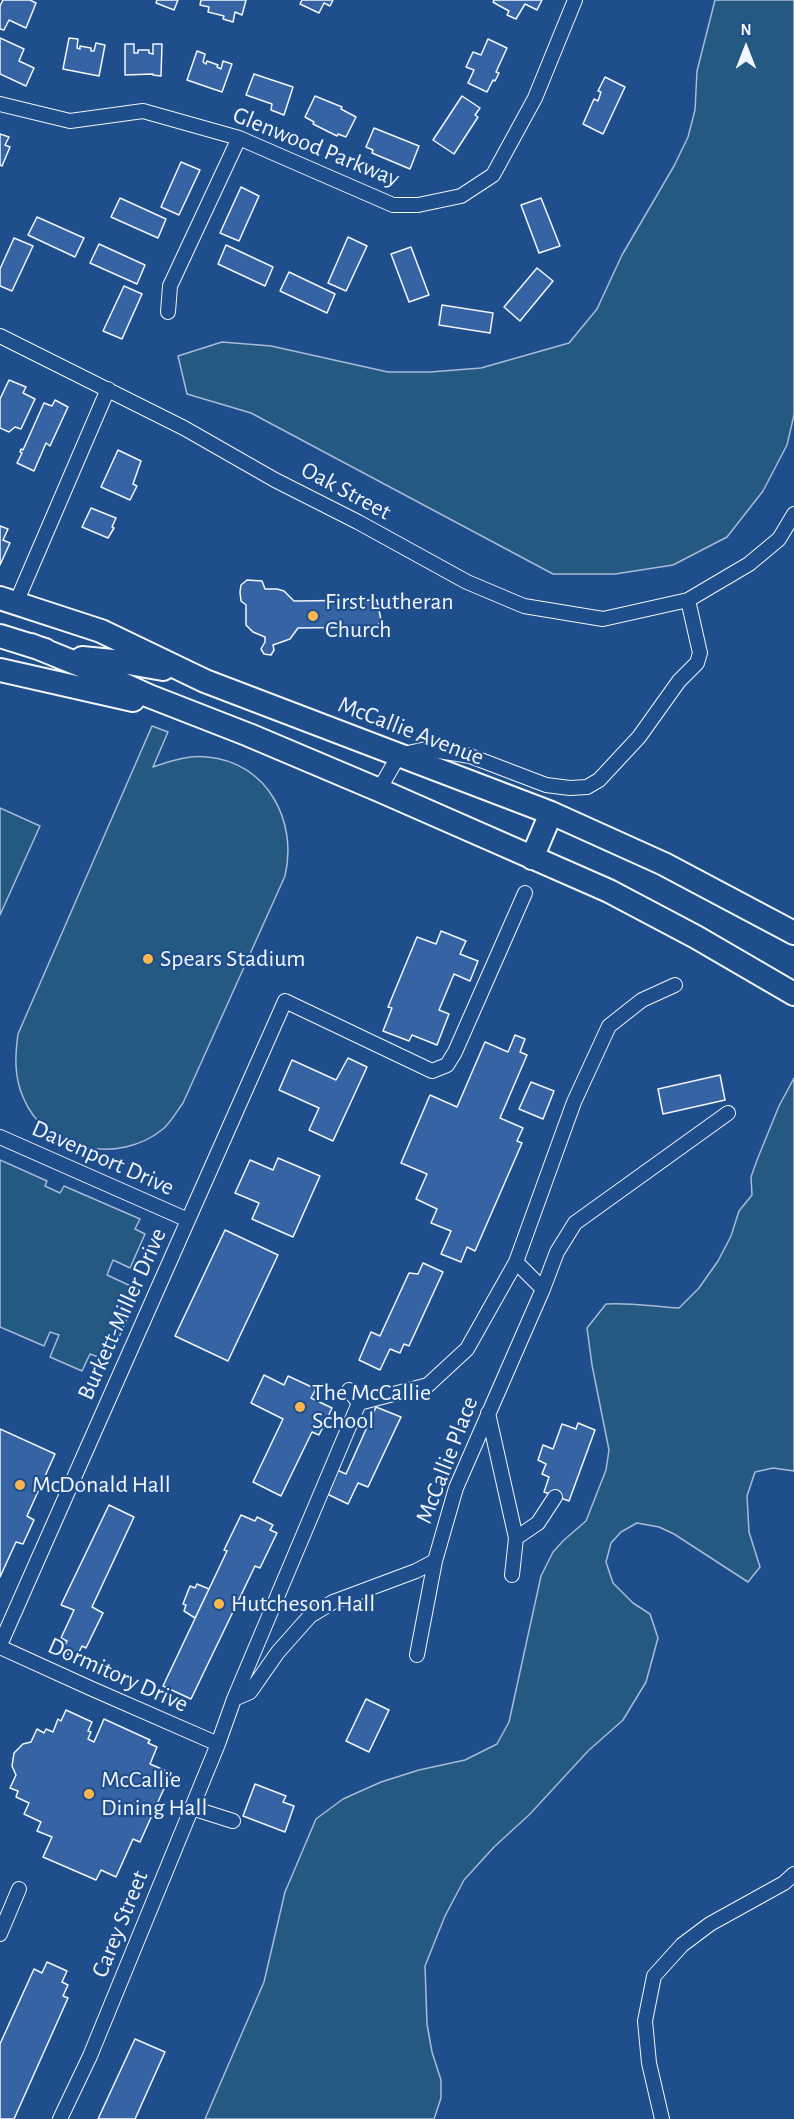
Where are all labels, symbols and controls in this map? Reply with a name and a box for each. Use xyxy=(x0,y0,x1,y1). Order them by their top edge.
north arrow xyxy=(716,18,776,78)
text: N xyxy=(740,22,752,38)
street label: Glenwood Parkway xyxy=(228,100,404,194)
street label: Oak Street xyxy=(296,455,396,527)
place label: First Lutheran Church xyxy=(325,588,454,644)
marker: First Lutheran Church xyxy=(306,609,320,623)
street label: McCallie Avenue xyxy=(334,690,488,772)
place label: Spears Stadium xyxy=(160,945,306,973)
marker: Spears Stadium xyxy=(141,952,155,966)
street label: Davenport Drive xyxy=(27,1114,179,1202)
street label: Burkett-Miller Drive xyxy=(71,1224,173,1404)
place label: The McCallie School xyxy=(312,1379,431,1435)
street label: McCallie Place xyxy=(410,1392,484,1528)
marker: The McCallie School xyxy=(293,1400,307,1414)
place label: McDonald Hall xyxy=(32,1471,171,1499)
marker: McDonald Hall xyxy=(13,1478,27,1492)
place label: Hutcheson Hall xyxy=(231,1590,375,1618)
marker: Hutcheson Hall xyxy=(212,1597,226,1611)
street label: Dormitory Drive xyxy=(43,1631,193,1719)
place label: McCallie Dining Hall xyxy=(101,1766,207,1822)
marker: McCallie Dining Hall xyxy=(82,1787,96,1801)
street label: Carey Street xyxy=(86,1866,154,1982)

